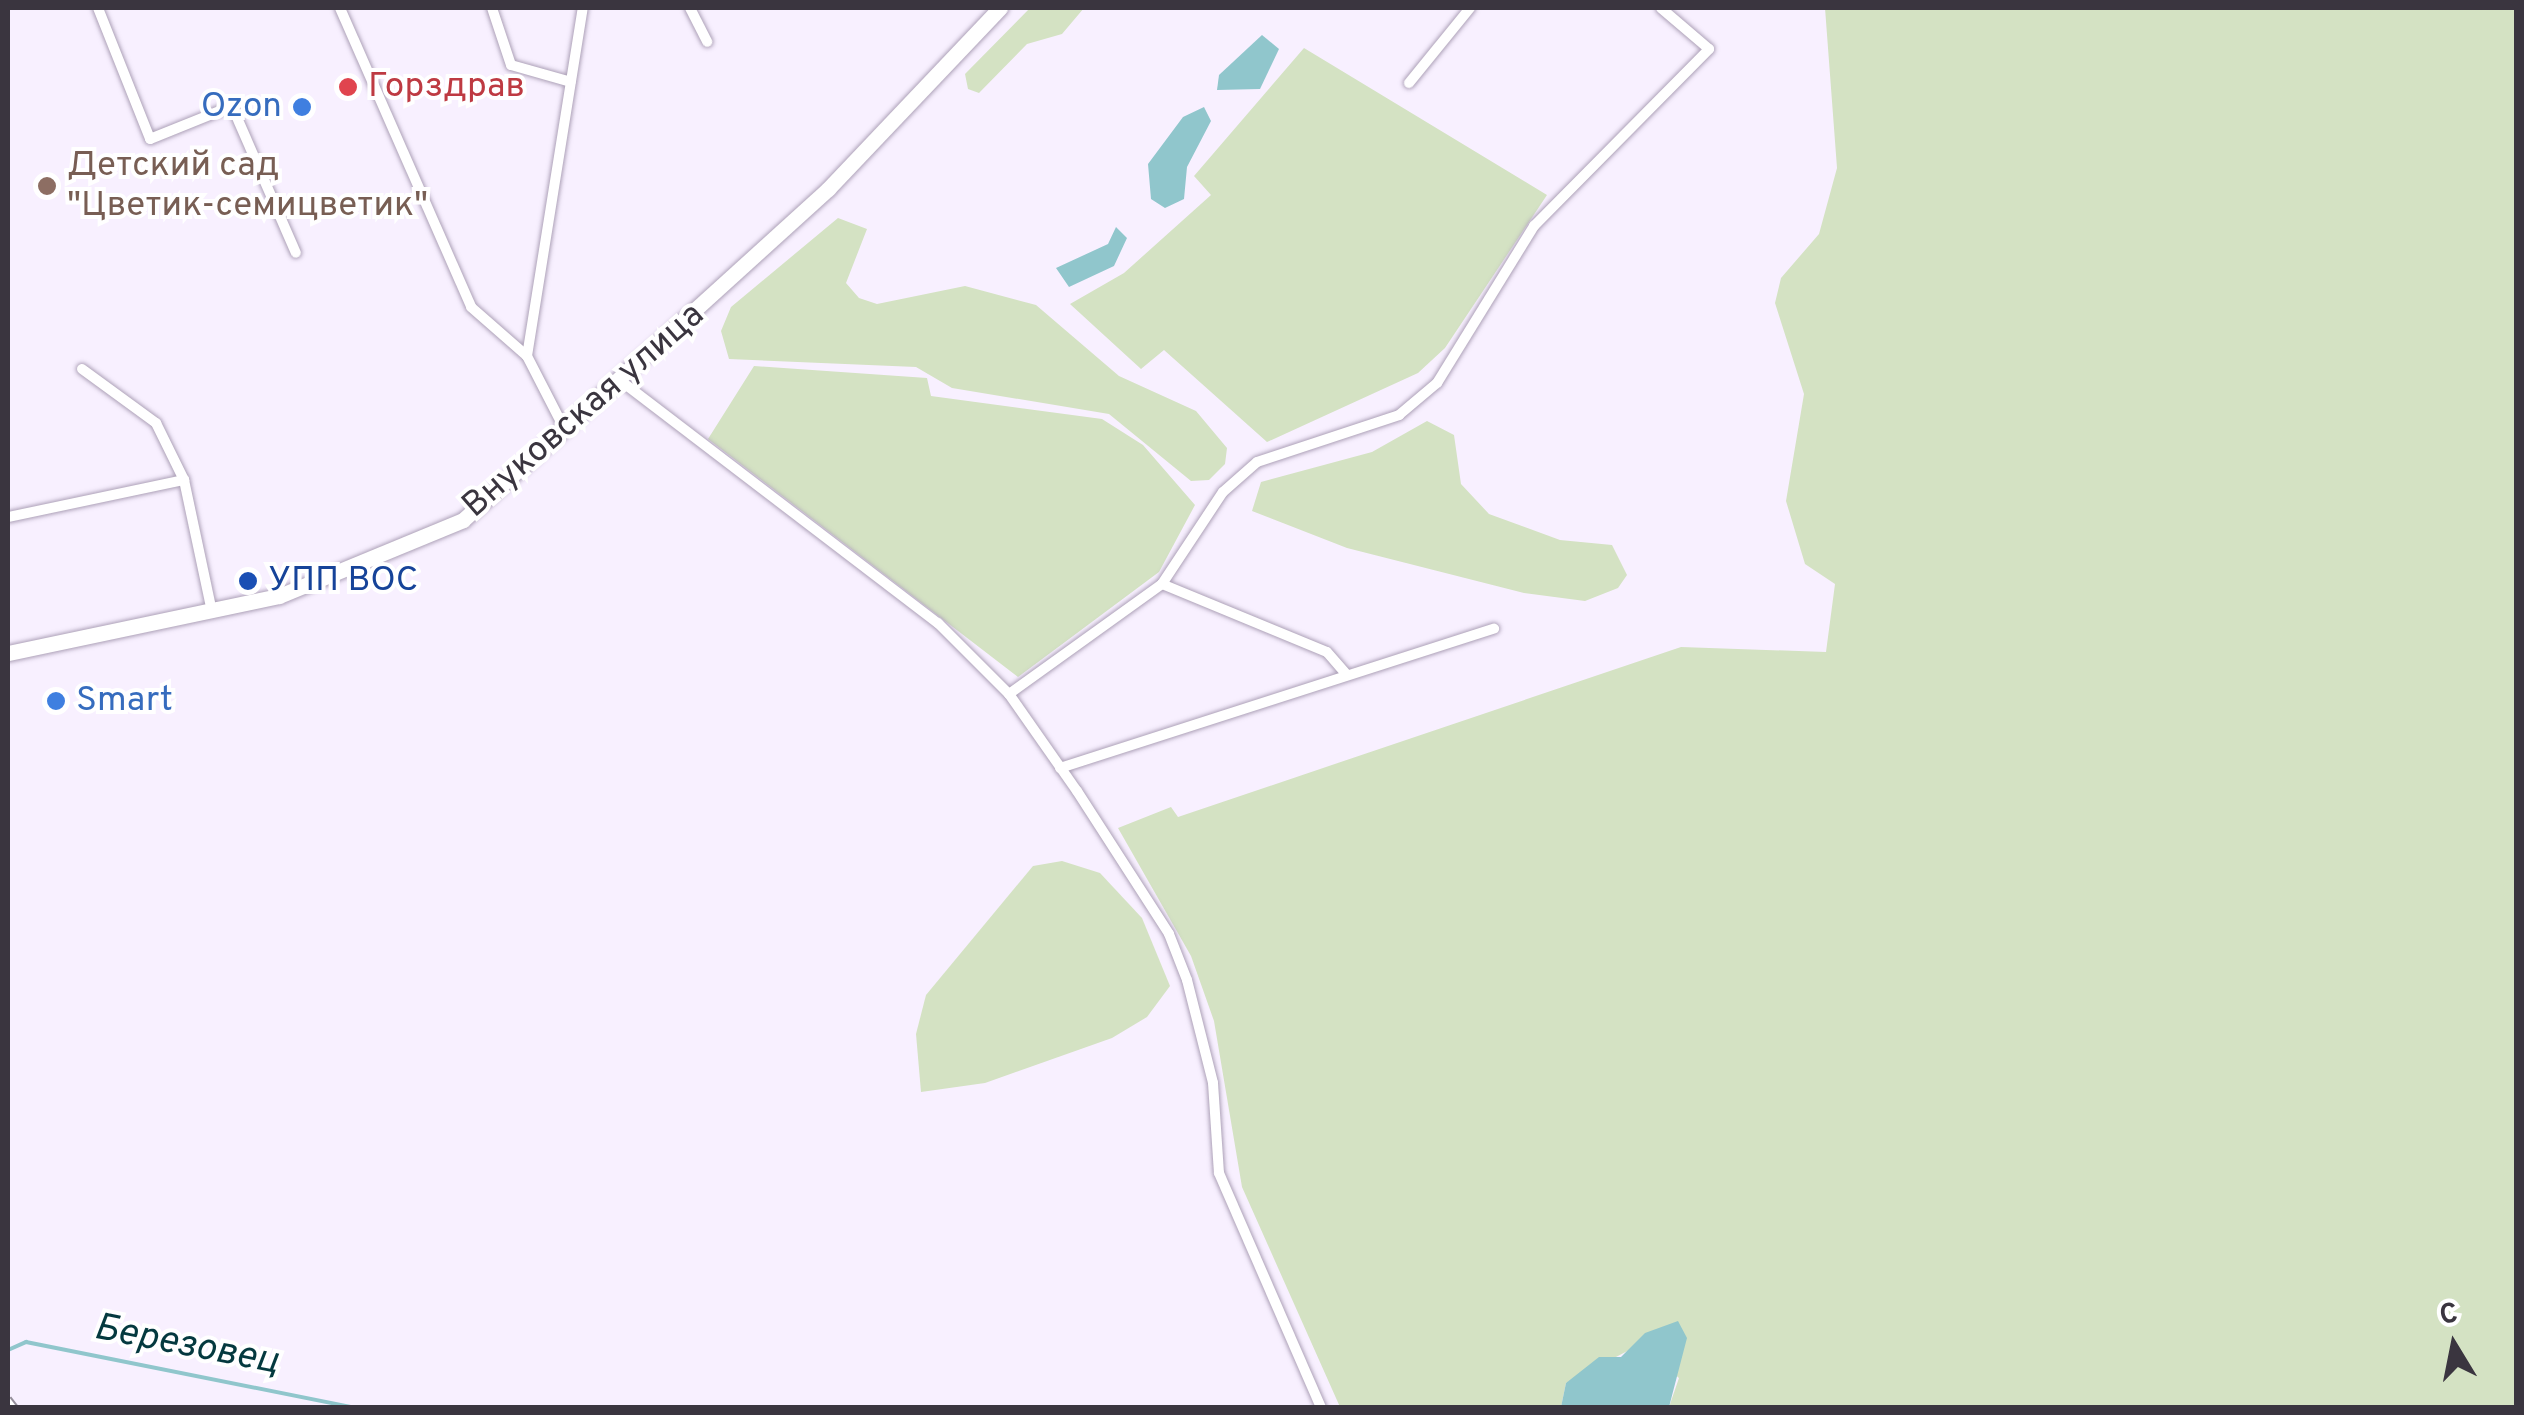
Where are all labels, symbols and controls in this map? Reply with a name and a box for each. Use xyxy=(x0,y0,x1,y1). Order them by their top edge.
place label: Горздрав xyxy=(368,66,525,108)
marker: Горздрав xyxy=(337,76,359,98)
place label: Ozon xyxy=(201,86,282,128)
marker: Ozon xyxy=(291,96,313,118)
place label: Детский сад "Цветик-семицветик" xyxy=(67,145,428,227)
marker: Детский сад "Цветик-семицветик" xyxy=(36,175,58,197)
street label: Внуковская улица xyxy=(455,295,713,527)
place label: УПП ВОС xyxy=(268,560,418,602)
marker: УПП ВОС xyxy=(237,570,259,592)
place label: Smart xyxy=(76,680,173,722)
marker: Smart xyxy=(45,690,67,712)
north arrow xyxy=(2404,1295,2504,1395)
text: С xyxy=(2437,1296,2461,1335)
water label: Березовец xyxy=(90,1306,282,1386)

